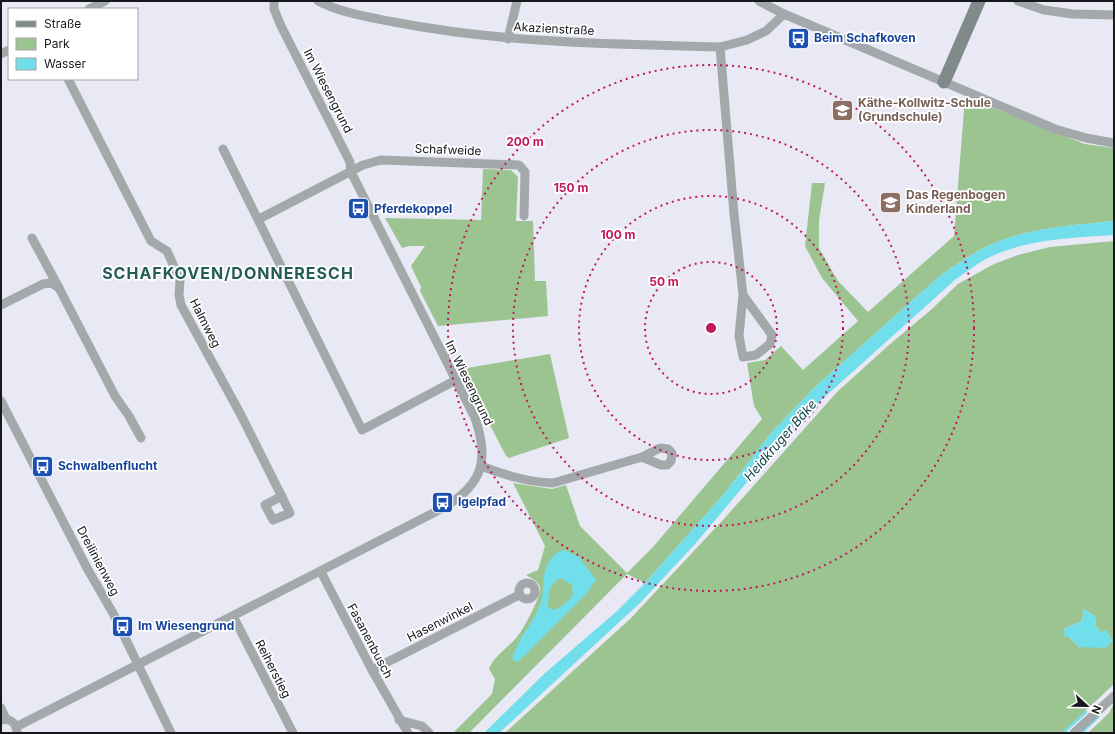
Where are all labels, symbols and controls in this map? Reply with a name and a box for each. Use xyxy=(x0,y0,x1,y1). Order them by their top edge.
legend xyxy=(8,8,138,80)
text: Straße xyxy=(44,16,81,31)
street label: Akazienstraße xyxy=(513,19,595,38)
bus stop icon: Beim Schafkoven xyxy=(786,25,812,51)
place label: Beim Schafkoven xyxy=(814,30,916,45)
text: Park xyxy=(44,36,70,51)
street label: Im Wiesengrund xyxy=(301,46,356,135)
text: Wasser xyxy=(44,56,87,71)
place label: Käthe-Kollwitz-Schule (Grundschule) xyxy=(858,95,991,124)
school or university icon: Käthe-Kollwitz-Schule (Grundschule) xyxy=(829,97,855,123)
text: 200 m xyxy=(506,134,544,149)
street label: Schafweide xyxy=(414,141,482,158)
text: 150 m xyxy=(554,180,588,195)
place label: Das Regenbogen Kinderland xyxy=(906,187,1005,216)
school or university icon: Das Regenbogen Kinderland xyxy=(877,189,903,215)
bus stop icon: Pferdekoppel xyxy=(345,196,371,222)
place label: Pferdekoppel xyxy=(374,201,452,216)
text: 100 m xyxy=(600,227,636,242)
district label: SCHAFKOVEN/DONNERESCH xyxy=(102,263,354,283)
text: 50 m xyxy=(649,274,679,289)
street label: Halmweg xyxy=(187,296,224,350)
centre of rings xyxy=(704,321,718,335)
street label: Im Wiesengrund xyxy=(442,338,497,428)
water label: Heidkruger Bäke xyxy=(740,396,820,484)
bus stop icon: Schwalbenflucht xyxy=(29,453,55,479)
place label: Schwalbenflucht xyxy=(58,458,158,473)
bus stop icon: Igelpfad xyxy=(429,489,455,515)
place label: Igelpfad xyxy=(458,494,506,509)
street label: Dreilinienweg xyxy=(74,523,123,598)
street label: Hasenwinkel xyxy=(404,598,475,645)
street label: Fasanenbusch xyxy=(344,601,396,681)
bus stop icon: Im Wiesengrund xyxy=(110,613,136,639)
place label: Im Wiesengrund xyxy=(138,618,234,633)
street label: Reiherstieg xyxy=(252,637,295,701)
north arrow xyxy=(1067,686,1107,726)
text: N xyxy=(1088,703,1104,716)

